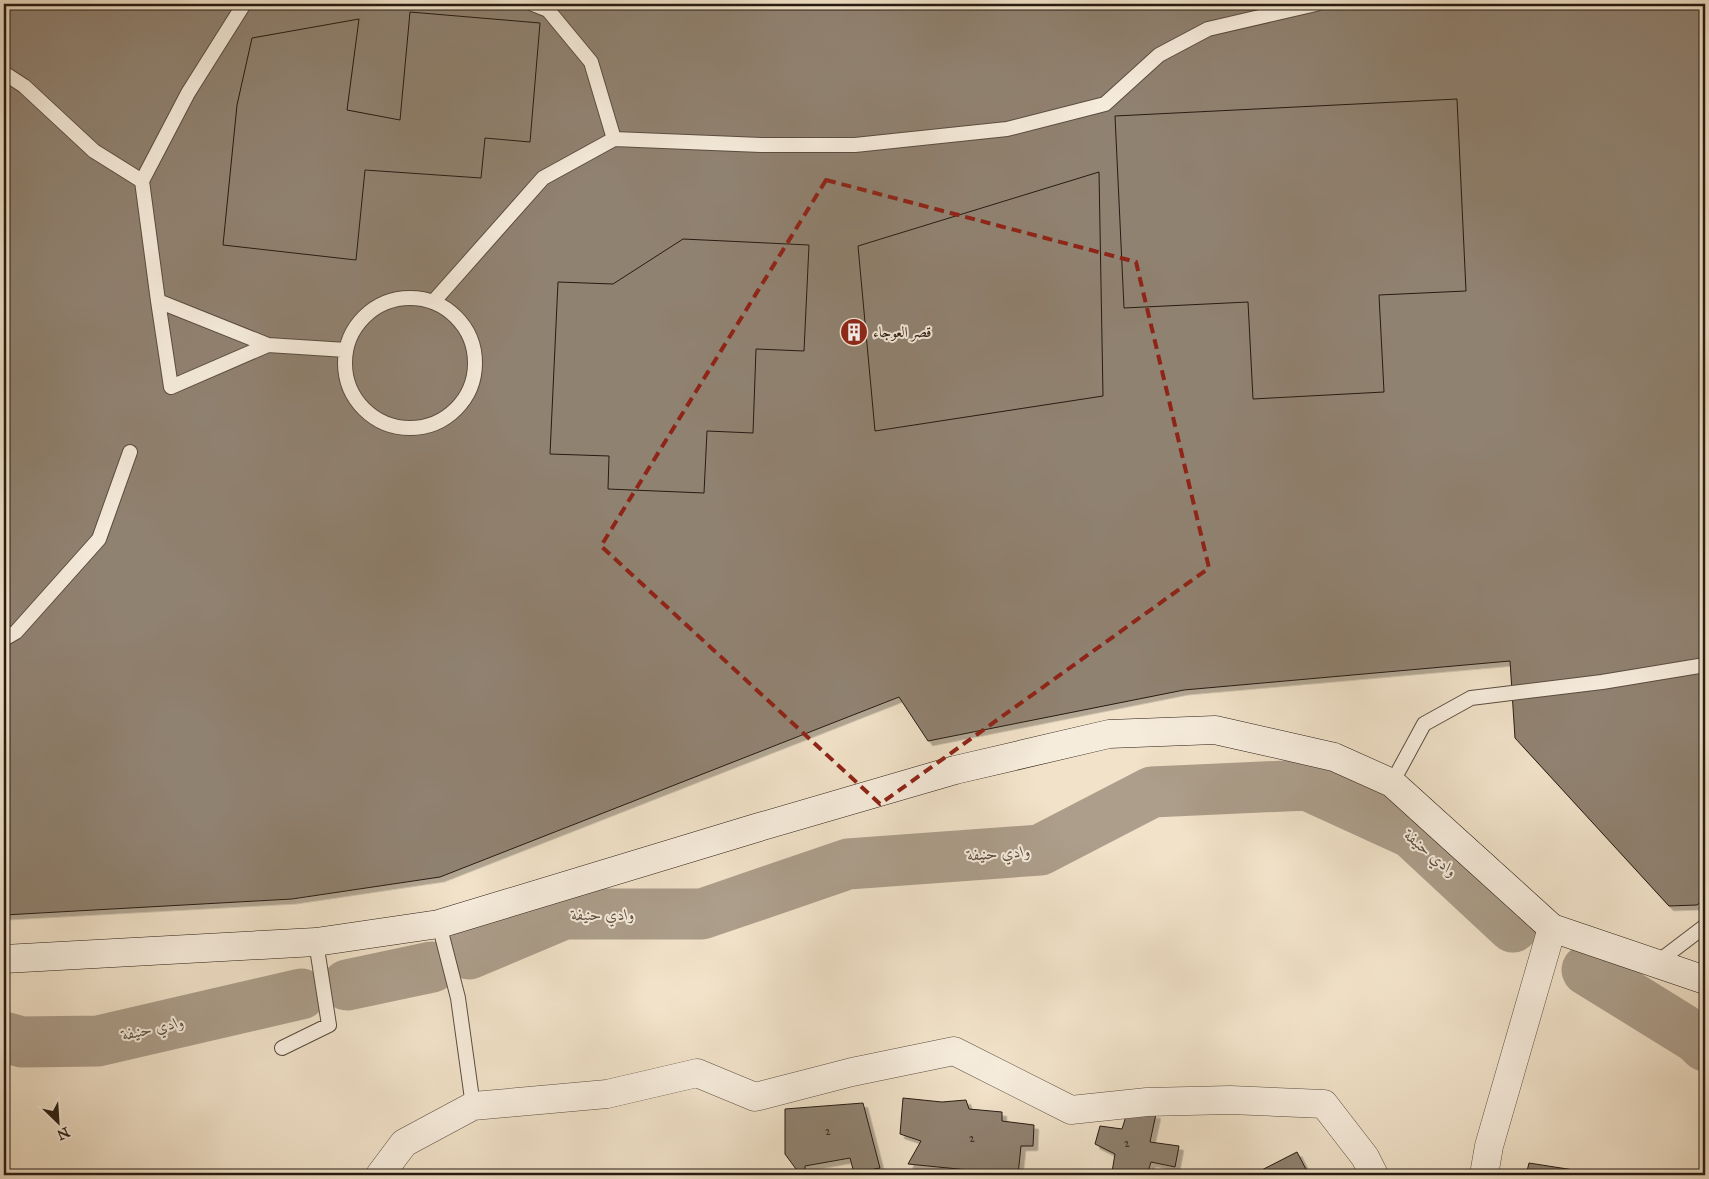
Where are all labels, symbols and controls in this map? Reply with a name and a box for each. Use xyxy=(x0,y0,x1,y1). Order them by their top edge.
building icon: قصر العوجاء xyxy=(839,317,869,347)
place label: قصر العوجاء xyxy=(873,323,931,342)
water label: وادي حنيفة xyxy=(1397,824,1461,883)
water label: وادي حنيفة xyxy=(965,841,1031,868)
water label: وادي حنيفة xyxy=(569,905,635,927)
water label: وادي حنيفة xyxy=(118,1012,187,1048)
north arrow xyxy=(32,1096,82,1146)
text: N xyxy=(54,1123,72,1144)
house number: 2 xyxy=(825,1124,831,1138)
house number: 2 xyxy=(969,1131,975,1145)
house number: 2 xyxy=(1124,1136,1130,1150)

